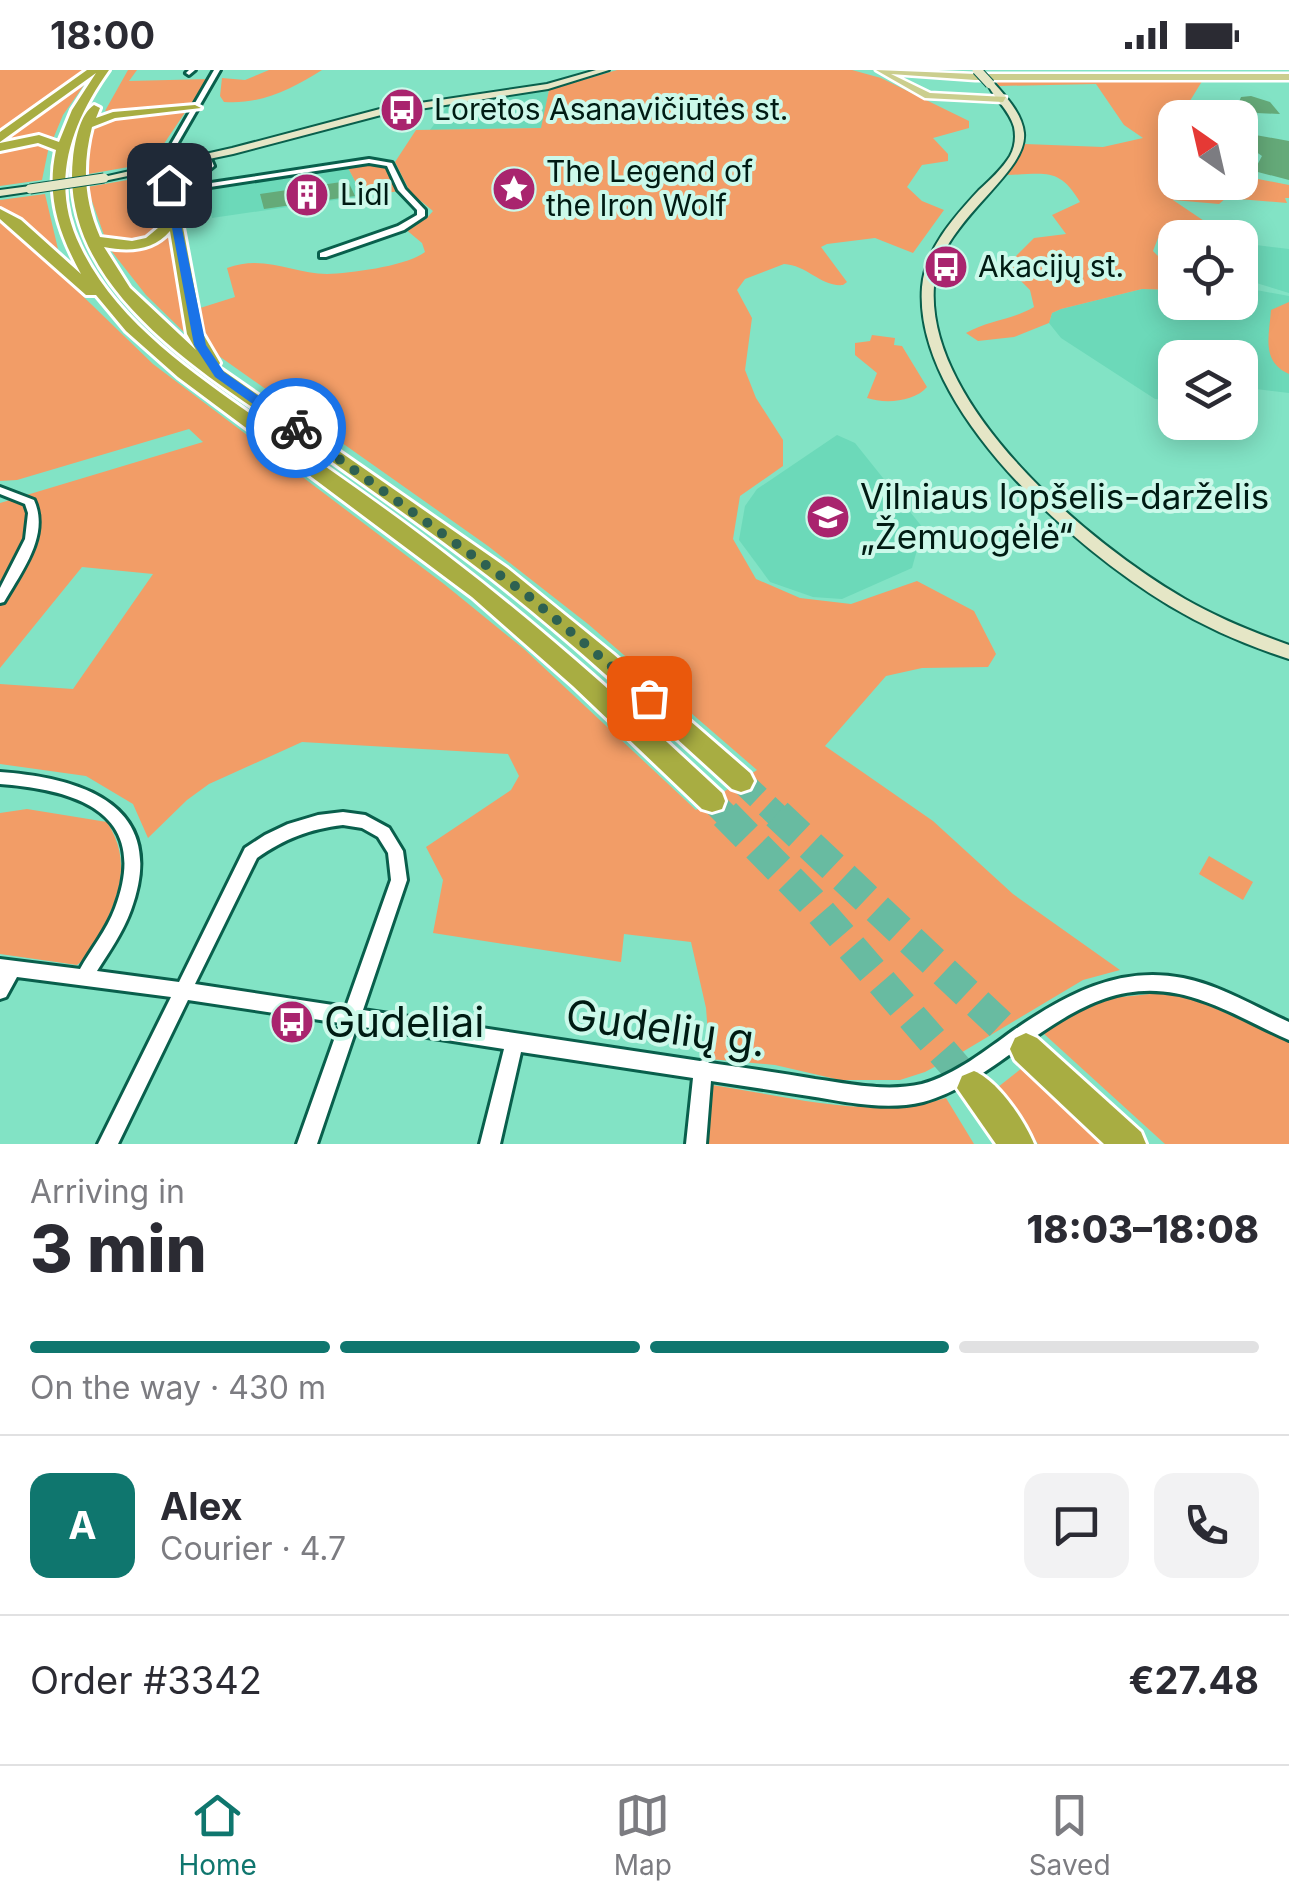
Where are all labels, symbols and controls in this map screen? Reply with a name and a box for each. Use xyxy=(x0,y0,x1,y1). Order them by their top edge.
text: 18:00 xyxy=(50,12,155,58)
bus stop icon: Loretos Asanavičiūtės st. xyxy=(379,87,425,133)
place label: Loretos Asanavičiūtės st. xyxy=(434,91,788,127)
north arrow xyxy=(1158,100,1258,200)
map controls xyxy=(1158,100,1258,440)
pin xyxy=(127,143,212,228)
place label: The Legend of the Iron Wolf xyxy=(546,153,753,223)
icon: home xyxy=(142,158,197,213)
place icon: The Legend of the Iron Wolf xyxy=(491,166,537,212)
building icon: Lidl xyxy=(284,172,330,218)
place label: Lidl xyxy=(340,176,390,212)
button: locate xyxy=(1158,220,1258,320)
bus stop icon: Akacijų st. xyxy=(923,244,969,290)
place label: Akacijų st. xyxy=(978,248,1124,284)
button: layers xyxy=(1158,340,1258,440)
courier xyxy=(246,378,346,478)
icon: bike xyxy=(269,401,324,456)
place label: Vilniaus lopšelis-darželis „Žemuogėlė“ xyxy=(860,475,1269,557)
school or university icon: Vilniaus lopšelis-darželis „Žemuogėlė“ xyxy=(805,494,851,540)
pin xyxy=(607,656,692,741)
icon: bag xyxy=(622,671,677,726)
street label: Gudelių g. xyxy=(563,988,769,1067)
place label: Gudeliai xyxy=(324,996,484,1047)
bus stop icon: Gudeliai xyxy=(269,999,315,1045)
text: Arriving in xyxy=(30,1172,185,1211)
text: 18:03–18:08 xyxy=(1026,1206,1259,1252)
text: 3 min xyxy=(30,1209,207,1288)
text: On the way · 430 m xyxy=(30,1368,326,1407)
button: chat xyxy=(1024,1473,1129,1578)
button: phone xyxy=(1154,1473,1259,1578)
text: Alex xyxy=(160,1483,243,1529)
text: A xyxy=(68,1502,97,1548)
text: Courier · 4.7 xyxy=(160,1529,346,1568)
text: Order #3342 xyxy=(30,1657,262,1703)
text: €27.48 xyxy=(1129,1657,1259,1703)
tab: Home xyxy=(178,1788,257,1882)
tab: Map xyxy=(614,1788,672,1882)
tab: Saved xyxy=(1029,1788,1111,1882)

